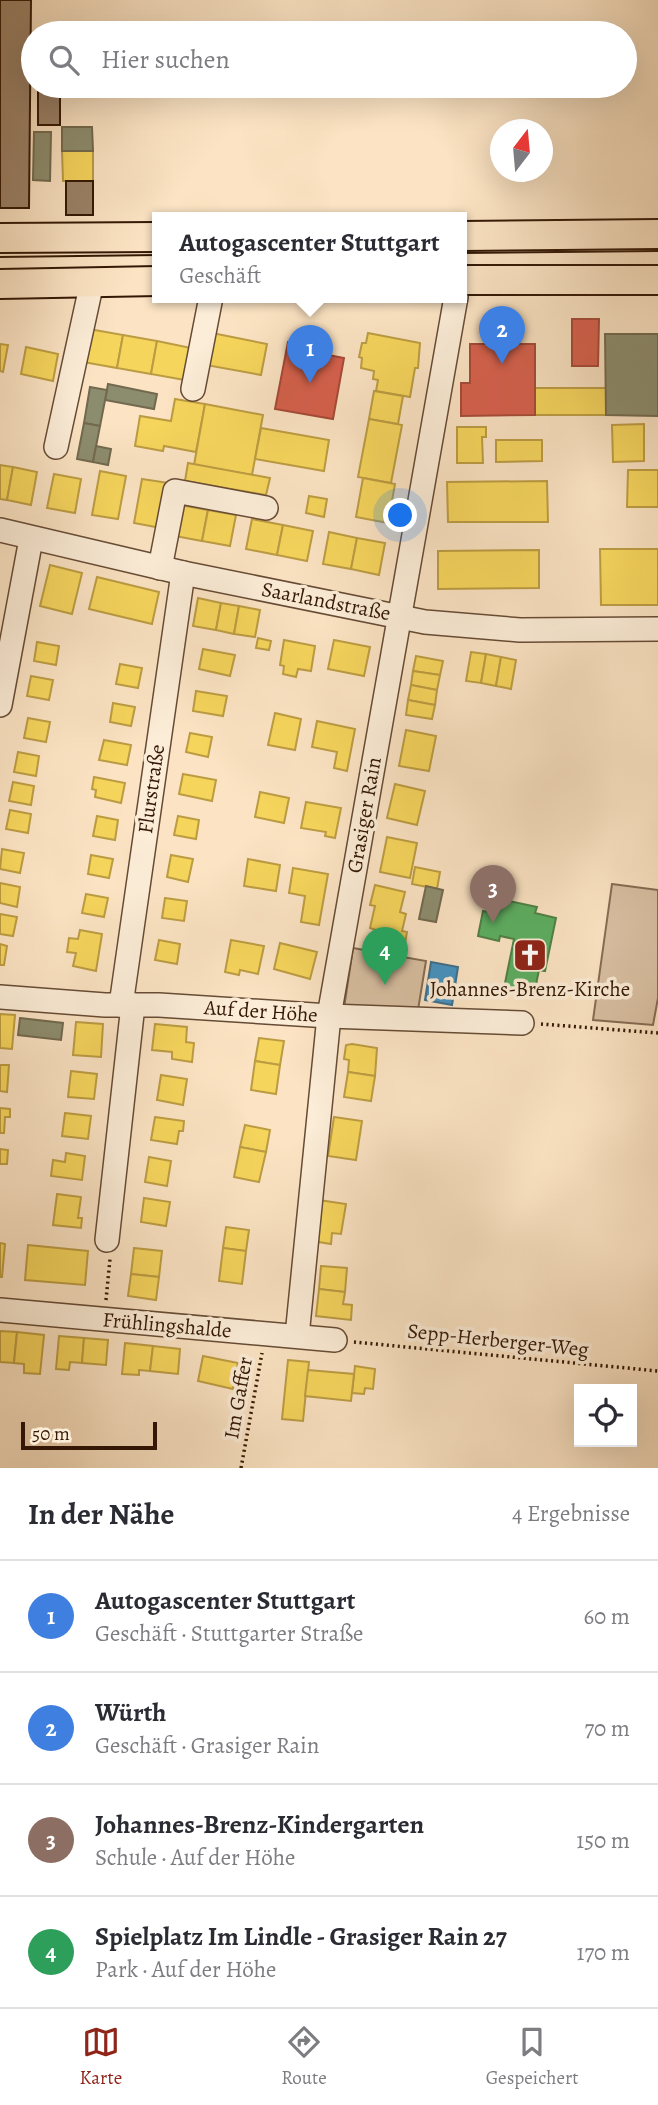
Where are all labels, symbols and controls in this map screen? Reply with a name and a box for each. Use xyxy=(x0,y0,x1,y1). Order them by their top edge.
search box xyxy=(21,21,637,98)
icon: search xyxy=(45,41,83,79)
text: Hier suchen xyxy=(101,42,230,77)
north arrow xyxy=(490,119,553,182)
popup xyxy=(152,212,467,303)
text: Autogascenter Stuttgart xyxy=(179,225,440,260)
text: Geschäft xyxy=(179,260,261,291)
pin: 2 xyxy=(479,306,525,364)
pin: 1 xyxy=(287,325,333,383)
your location xyxy=(383,498,417,532)
street label: Saarlandstraße xyxy=(259,575,393,627)
street label: Flurstraße xyxy=(131,742,171,836)
street label: Grasiger Rain xyxy=(340,755,388,875)
pin: 3 xyxy=(470,865,516,923)
pin: 4 xyxy=(362,927,408,985)
church icon: Johannes-Brenz-Kirche xyxy=(511,936,549,974)
place label: Johannes-Brenz-Kirche xyxy=(430,975,630,1003)
street label: Auf der Höhe xyxy=(202,993,319,1029)
street label: Frühlingshalde xyxy=(101,1305,233,1345)
street label: Sepp-Herberger-Weg xyxy=(406,1317,591,1363)
street label: Im Gaffer xyxy=(217,1355,259,1441)
map controls xyxy=(574,1384,637,1447)
button: locate xyxy=(574,1384,637,1447)
scale bar xyxy=(21,1419,158,1451)
text: 50 m xyxy=(32,1421,70,1447)
text: In der Nähe xyxy=(28,1494,174,1534)
text: 4 Ergebnisse xyxy=(512,1498,630,1529)
text: Autogascenter Stuttgart xyxy=(95,1583,355,1618)
text: 1 xyxy=(47,1601,55,1632)
text: 60 m xyxy=(583,1601,630,1632)
text: Geschäft · Stuttgarter Straße xyxy=(95,1618,363,1649)
text: Würth xyxy=(95,1695,166,1730)
text: 2 xyxy=(45,1713,57,1744)
text: 70 m xyxy=(584,1713,630,1744)
text: Geschäft · Grasiger Rain xyxy=(95,1730,319,1761)
text: Johannes-Brenz-Kindergarten xyxy=(95,1807,424,1842)
text: 3 xyxy=(46,1825,56,1856)
text: 150 m xyxy=(576,1825,630,1856)
text: Schule · Auf der Höhe xyxy=(95,1842,295,1873)
text: Spielplatz Im Lindle - Grasiger Rain 27 xyxy=(95,1919,507,1954)
text: 4 xyxy=(46,1937,56,1968)
text: 170 m xyxy=(577,1937,630,1968)
text: Park · Auf der Höhe xyxy=(95,1954,276,1985)
tab: Karte xyxy=(80,2023,122,2091)
tab: Route xyxy=(281,2023,327,2091)
tab: Gespeichert xyxy=(486,2023,578,2091)

